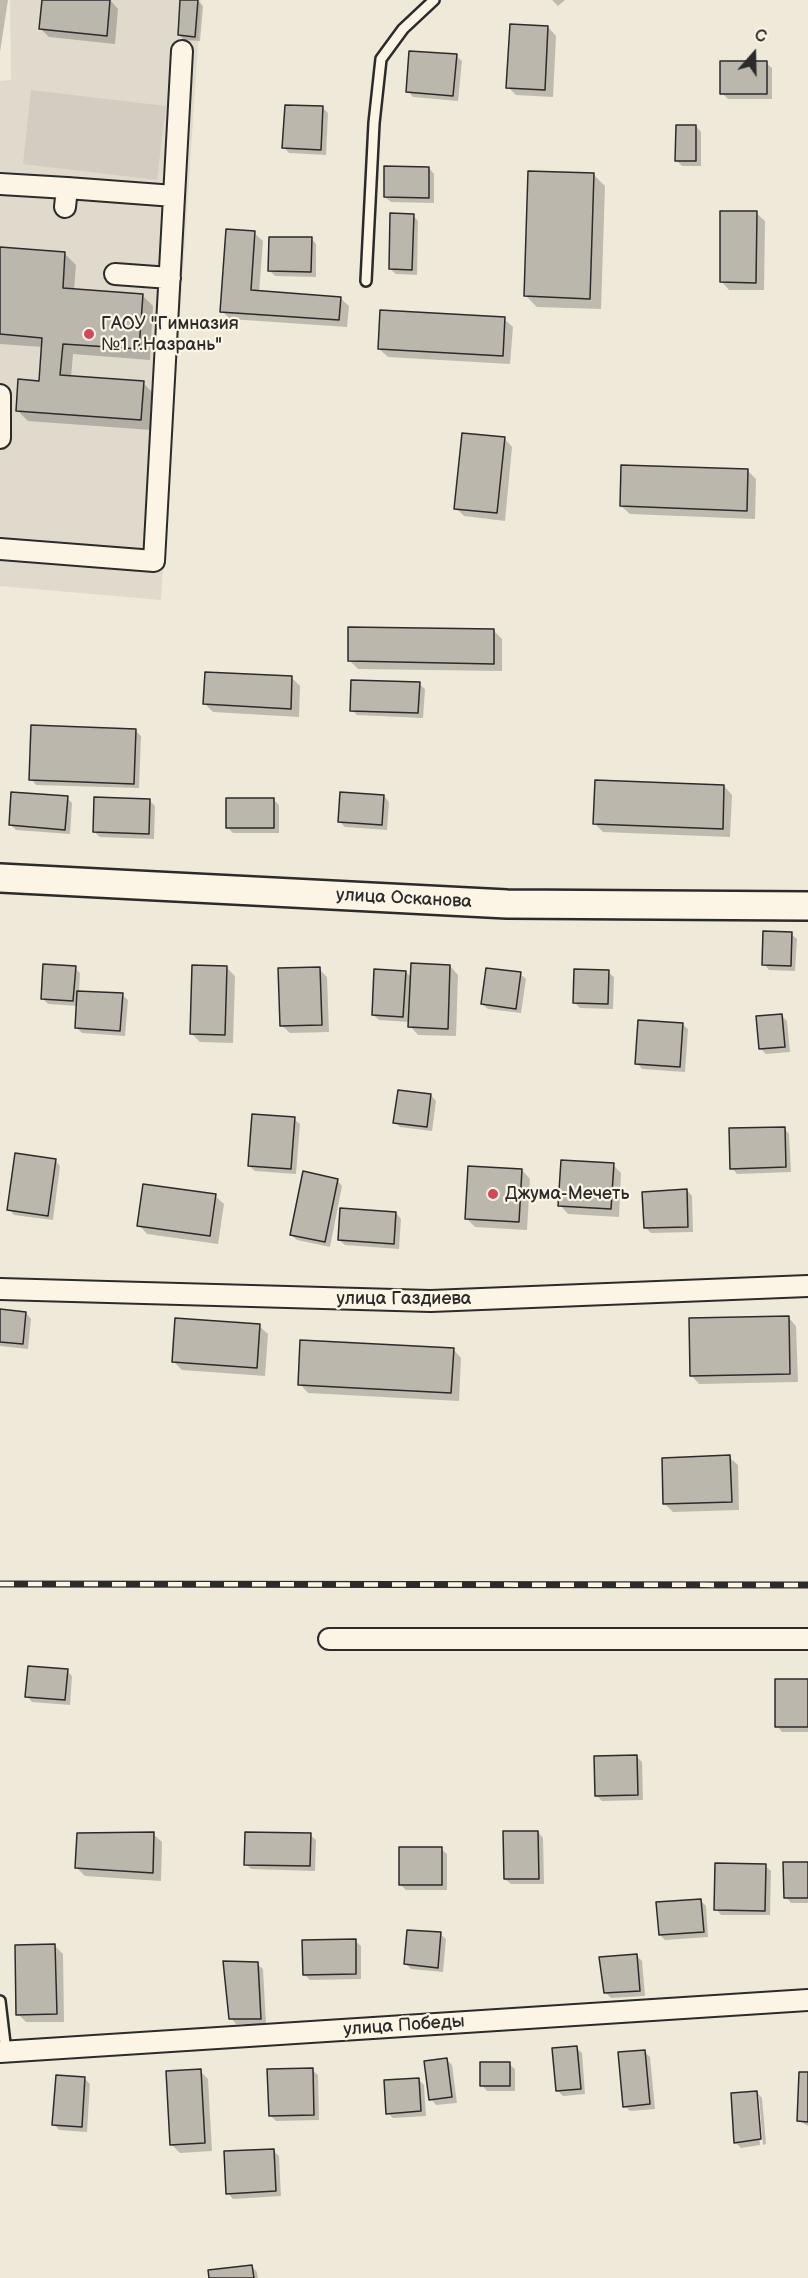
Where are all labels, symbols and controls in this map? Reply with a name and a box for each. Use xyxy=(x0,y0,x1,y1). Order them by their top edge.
north arrow xyxy=(724,24,784,84)
text: С xyxy=(752,26,769,47)
place label: ГАОУ "Гимназия №1 г.Назрань" xyxy=(101,313,239,356)
marker: ГАОУ "Гимназия №1 г.Назрань" xyxy=(82,327,96,341)
street label: улица Осканова xyxy=(336,885,472,913)
place label: Джума-Мечеть xyxy=(505,1183,629,1205)
marker: Джума-Мечеть xyxy=(486,1187,500,1201)
street label: улица Газдиева xyxy=(337,1288,471,1310)
street label: улица Победы xyxy=(343,2011,465,2041)

